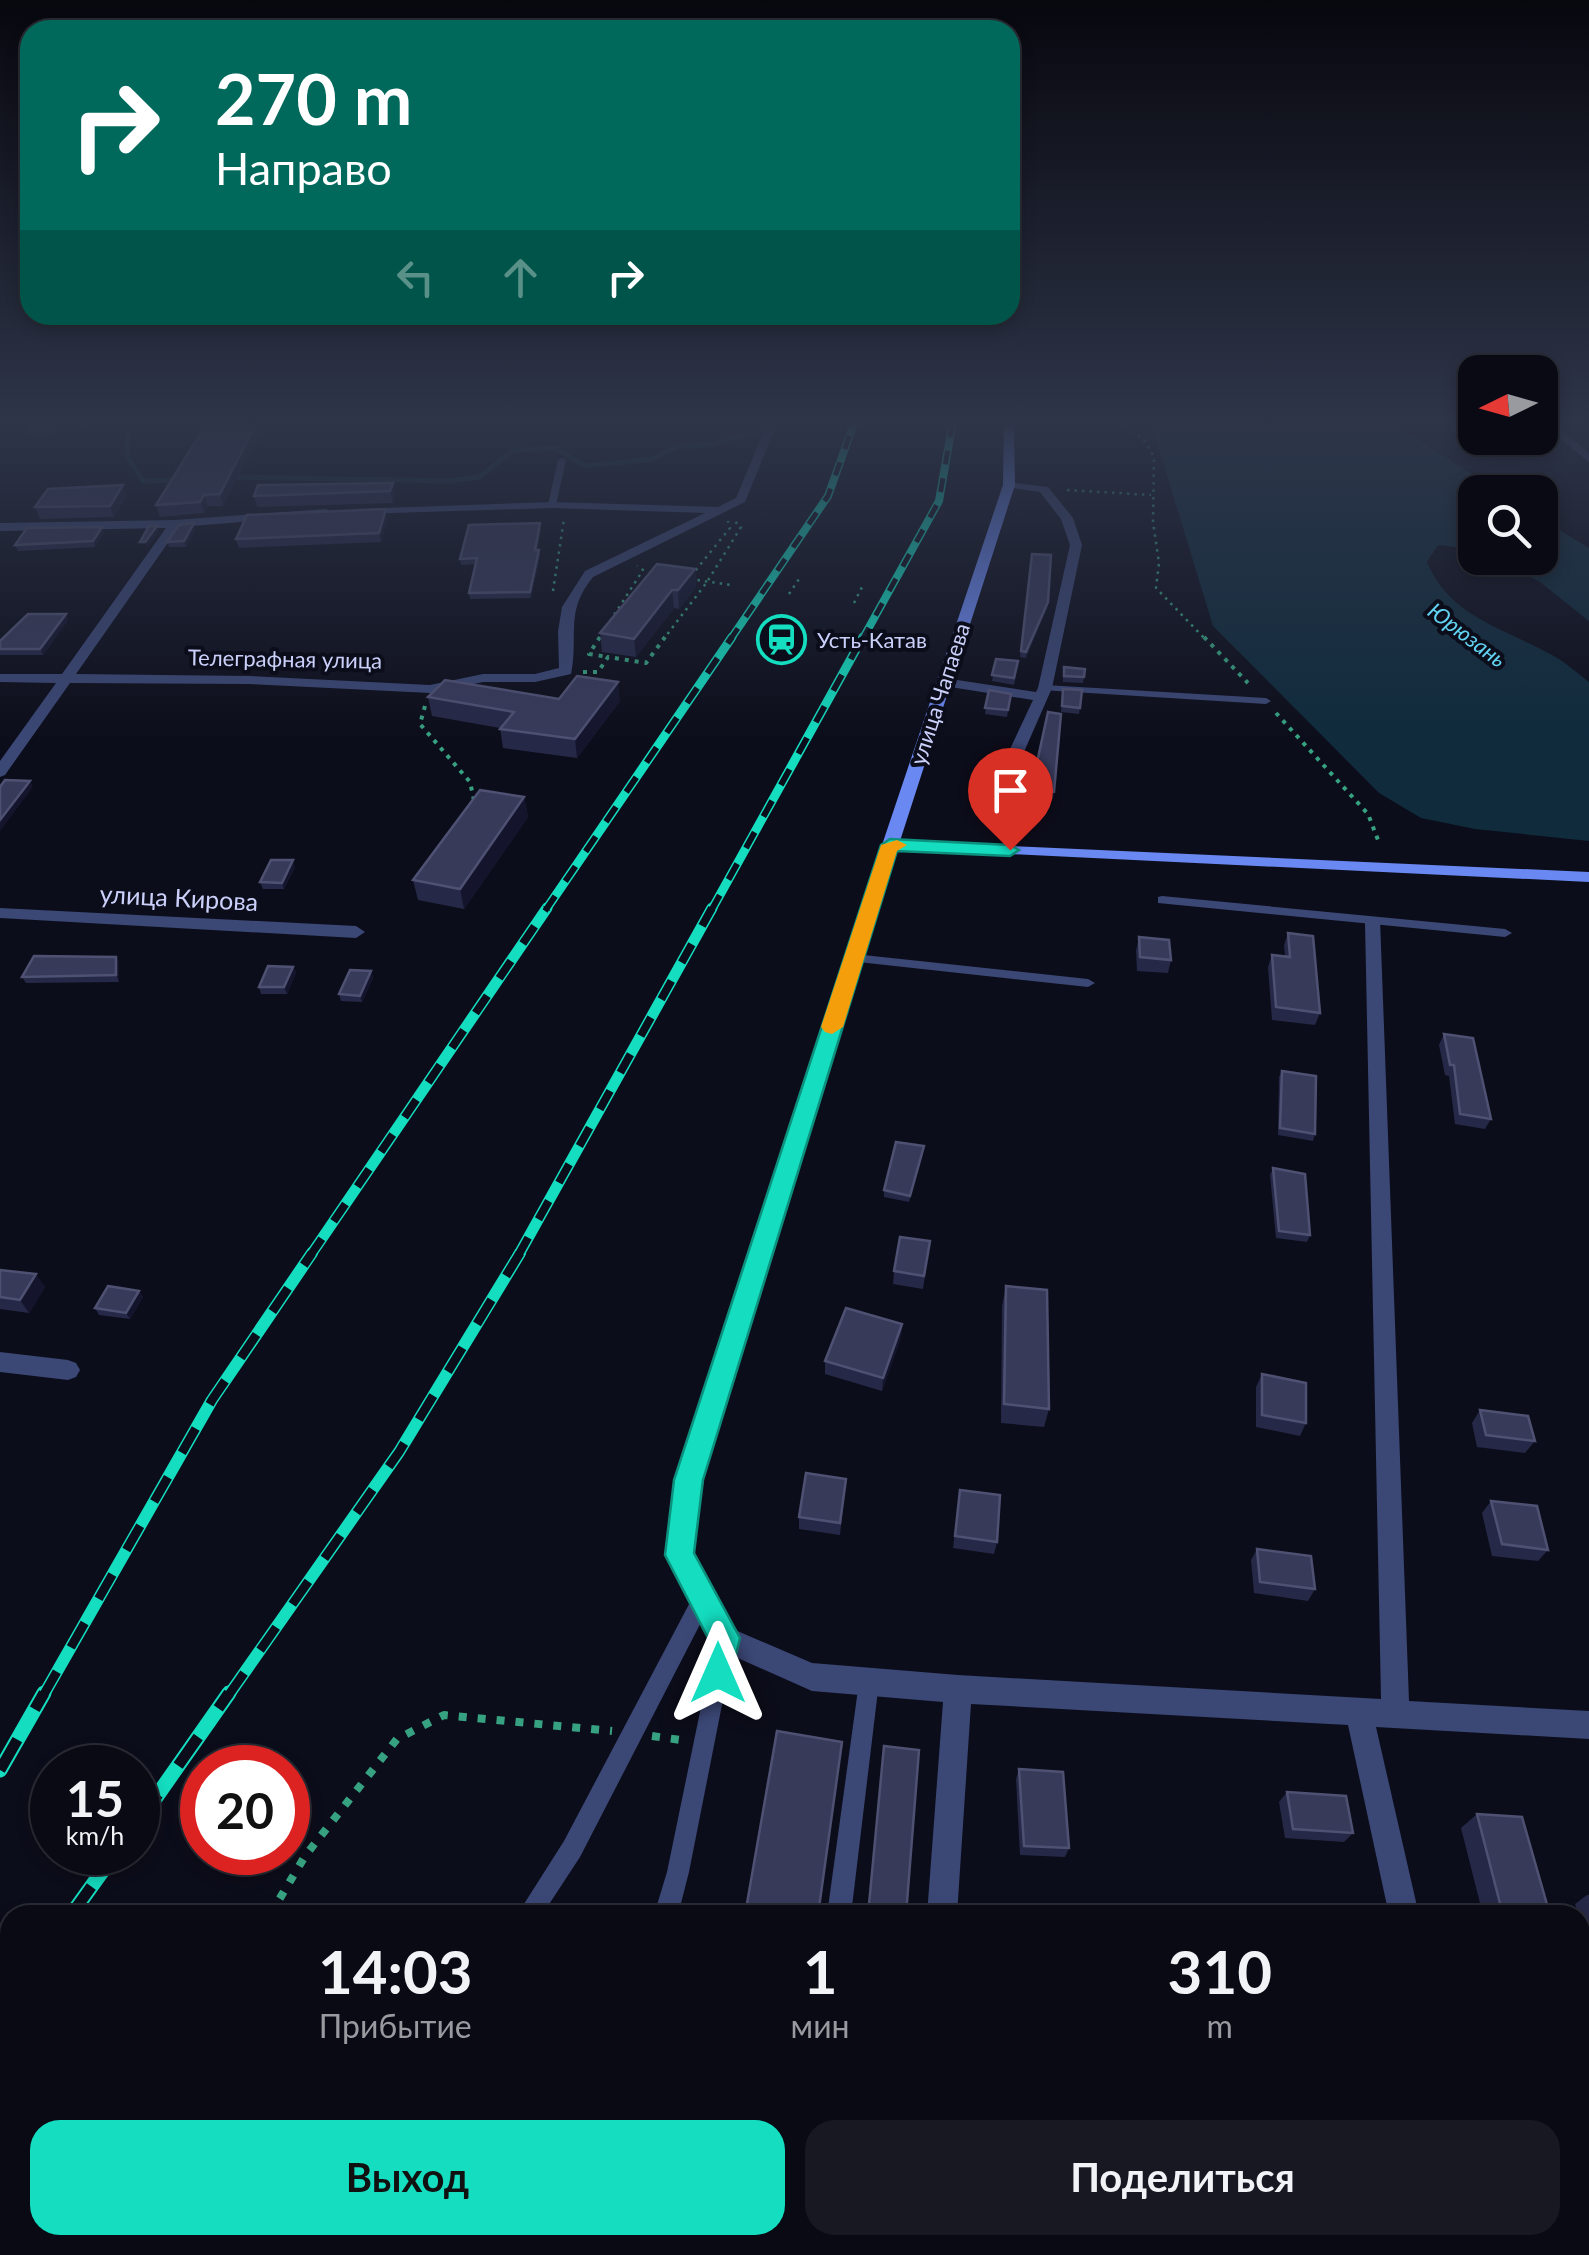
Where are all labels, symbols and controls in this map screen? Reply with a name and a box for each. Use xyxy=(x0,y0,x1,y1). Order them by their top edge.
text: 270 m xyxy=(215,56,412,140)
icon: right xyxy=(50,60,180,190)
text: Направо xyxy=(215,141,392,195)
icon: left xyxy=(388,250,443,305)
icon: ahead xyxy=(493,250,548,305)
icon: right xyxy=(598,250,653,305)
north arrow xyxy=(1458,355,1558,455)
map controls xyxy=(1458,355,1558,575)
button: search xyxy=(1458,475,1558,575)
water label: Юрюзань xyxy=(1423,597,1512,673)
station icon: Усть-Катав xyxy=(756,614,808,666)
street label: улица Чапаева xyxy=(904,619,975,768)
place label: Усть-Катав xyxy=(817,626,927,653)
street label: Телеграфная улица xyxy=(188,643,382,674)
pin xyxy=(968,748,1053,851)
icon: arrive xyxy=(983,763,1038,818)
street label: улица Кирова xyxy=(99,878,259,916)
position arrow xyxy=(666,1621,770,1725)
speed limit sign: 20 xyxy=(180,1745,310,1875)
text: 15 xyxy=(66,1768,124,1828)
text: km/h xyxy=(66,1820,124,1850)
text: 14:03 xyxy=(318,1935,473,2007)
text: 1 xyxy=(803,1935,838,2007)
text: 310 xyxy=(1168,1935,1272,2007)
text: Прибытие xyxy=(319,2006,472,2045)
text: мин xyxy=(791,2006,850,2045)
text: m xyxy=(1207,2006,1233,2045)
button: Выход xyxy=(30,2120,785,2235)
button: Поделиться xyxy=(805,2120,1560,2235)

